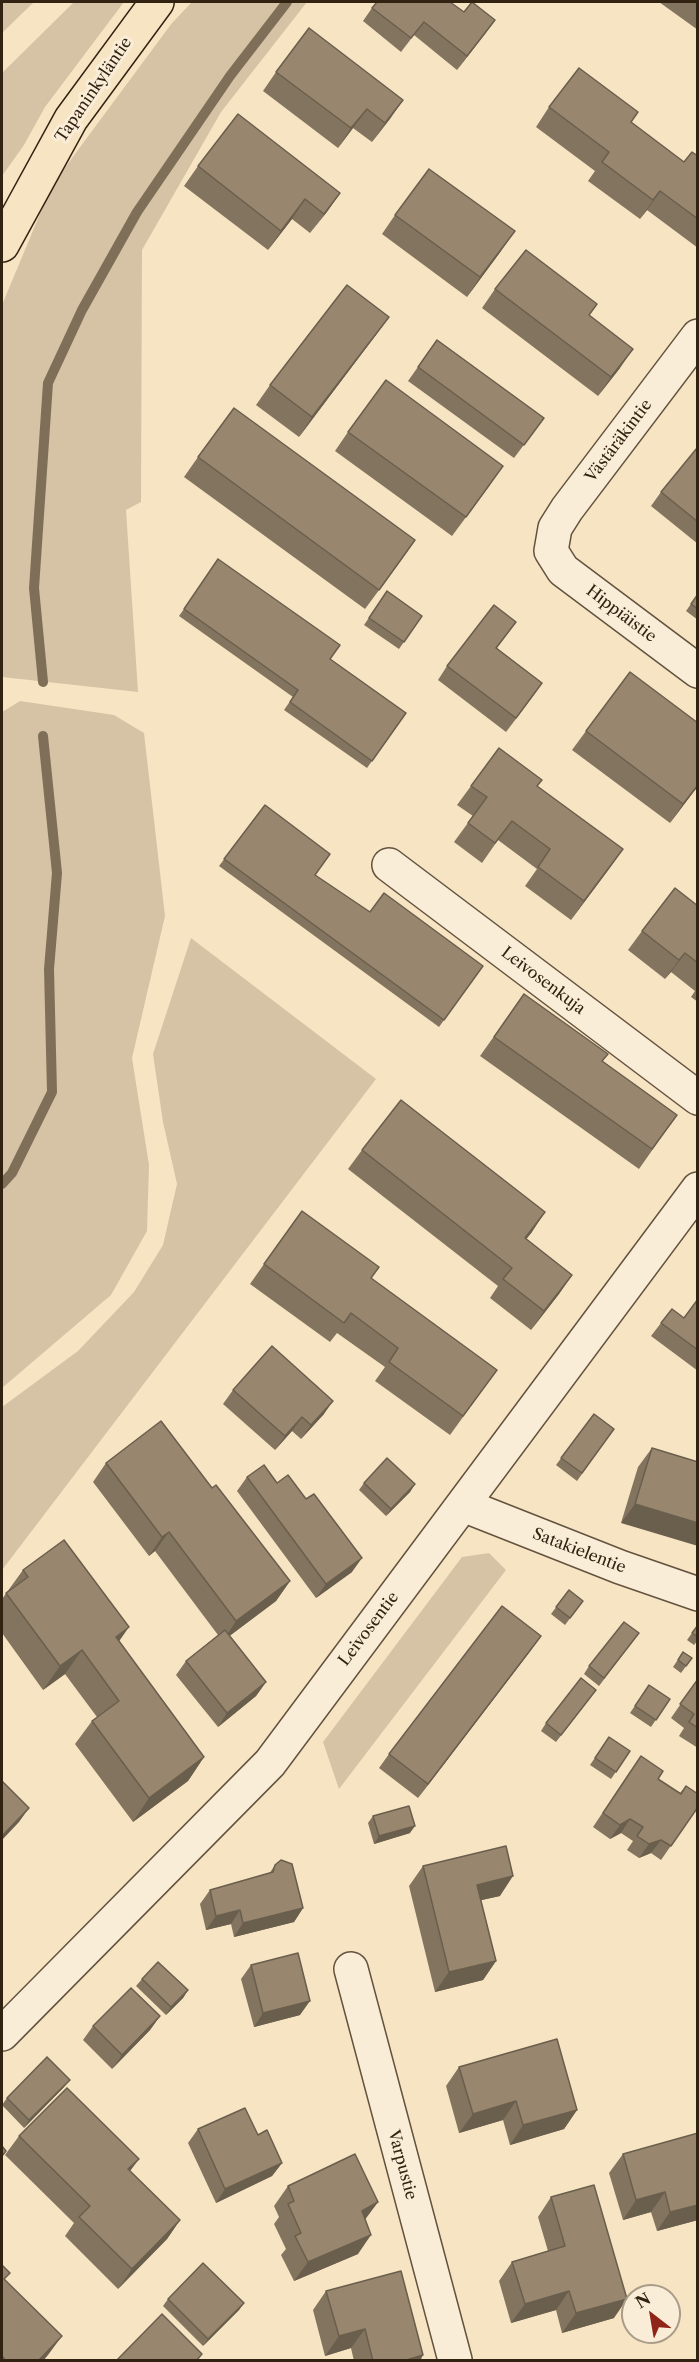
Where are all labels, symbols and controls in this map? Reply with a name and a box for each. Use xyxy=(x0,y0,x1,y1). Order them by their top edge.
street label: Tapaninkyläntie xyxy=(52,34,136,146)
street label: Västäräkintie xyxy=(582,396,656,486)
street label: Hippiäistie xyxy=(582,581,660,647)
street label: Leivosenkuja xyxy=(497,943,589,1019)
street label: Satakielentie xyxy=(530,1524,628,1578)
street label: Leivosentie xyxy=(335,1588,403,1670)
street label: Varpustie xyxy=(383,2128,421,2202)
north arrow xyxy=(621,2284,681,2344)
text: N xyxy=(632,2288,654,2312)

